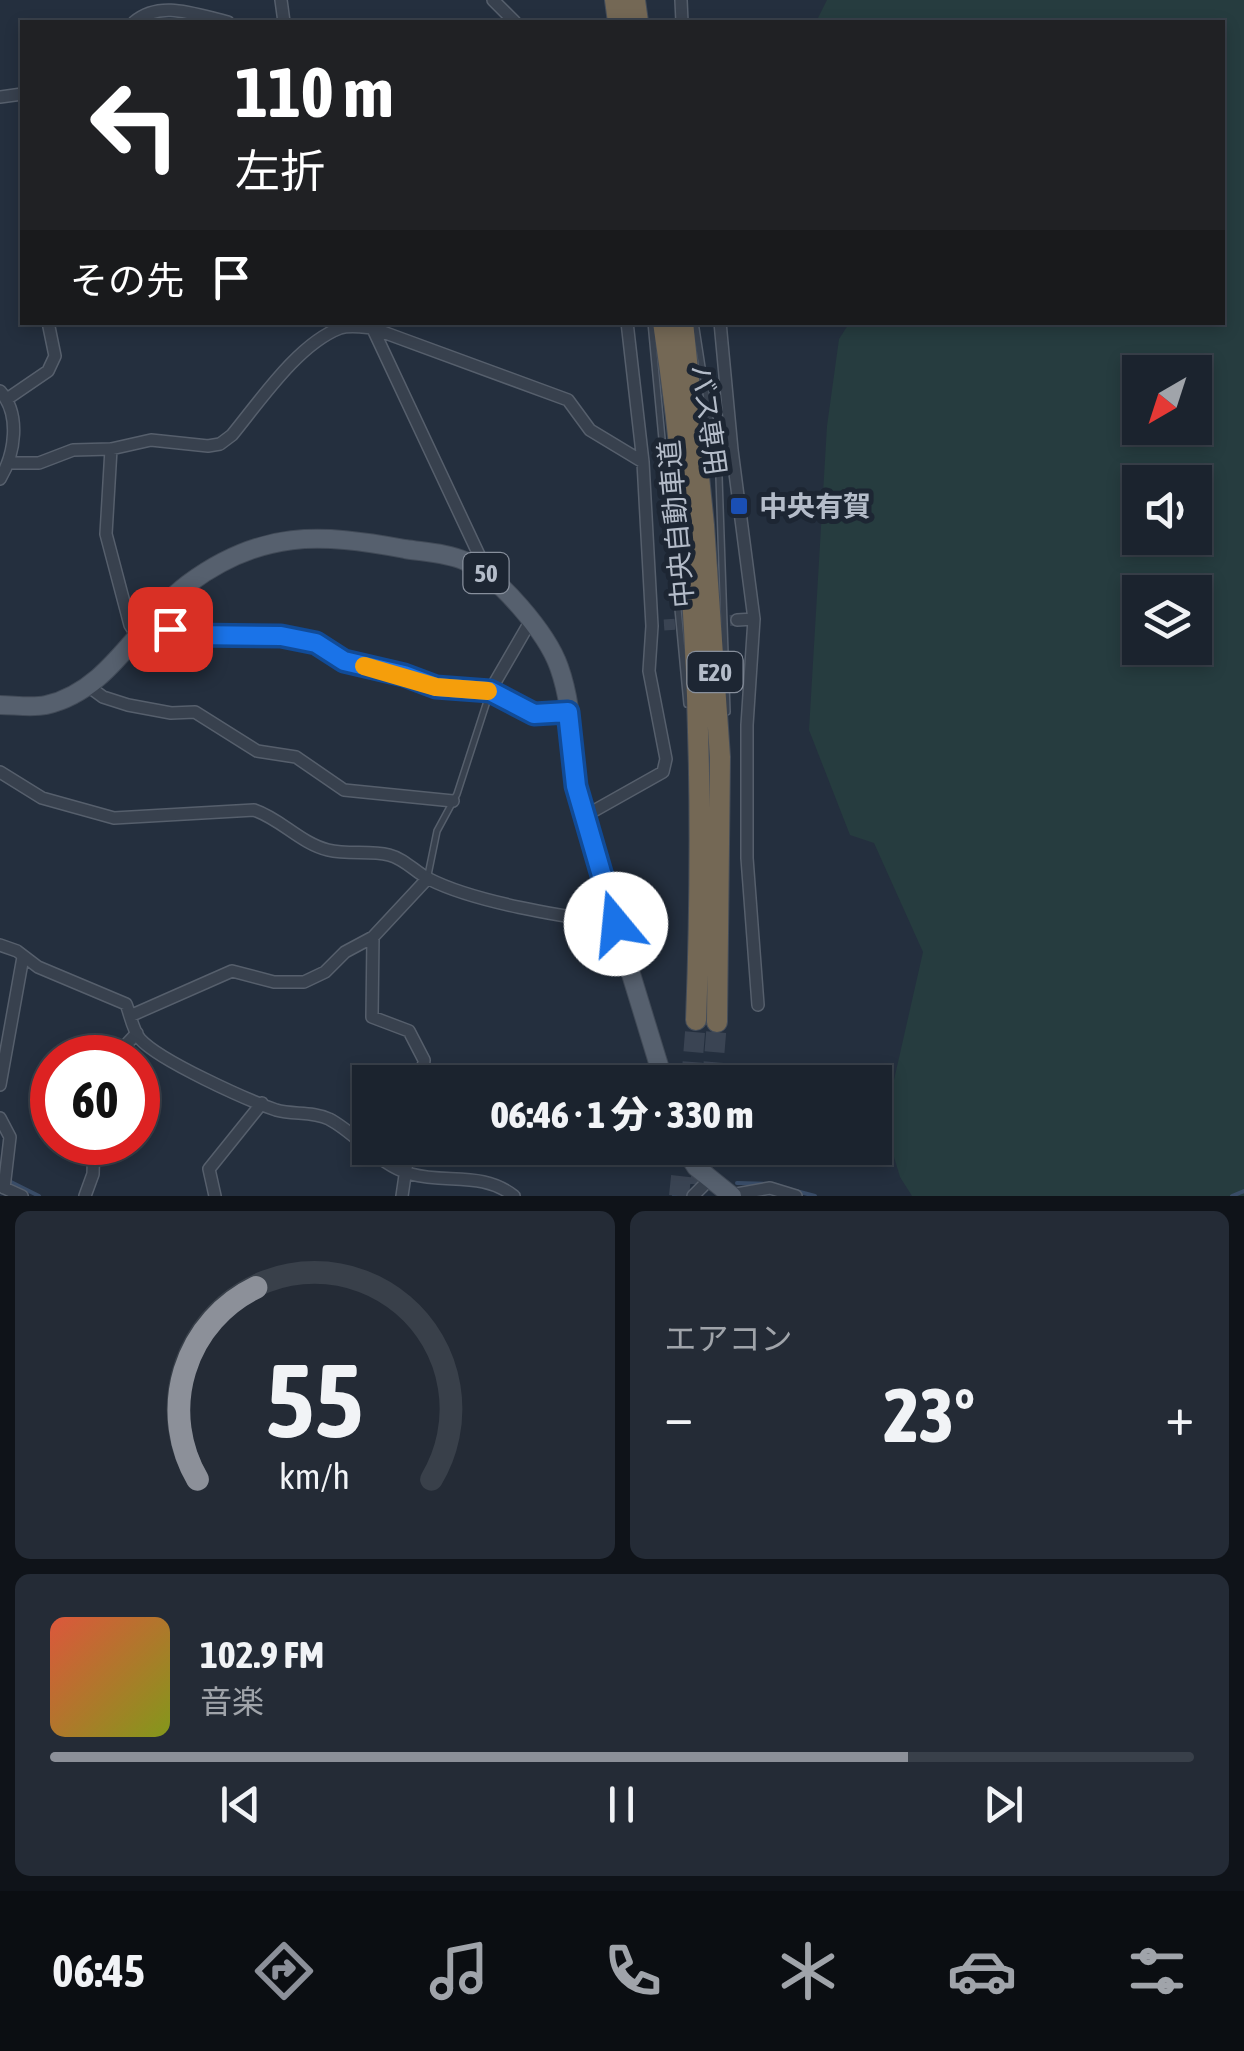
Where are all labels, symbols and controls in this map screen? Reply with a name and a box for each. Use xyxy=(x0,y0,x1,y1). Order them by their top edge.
text: 110 m xyxy=(235,52,394,132)
icon: left xyxy=(70,60,200,190)
text: 左折 xyxy=(235,145,325,197)
icon: arrive xyxy=(204,250,259,305)
text: その先 xyxy=(70,259,184,302)
north arrow xyxy=(1122,355,1212,445)
map controls xyxy=(1122,355,1212,665)
street label: バス専用 xyxy=(685,362,733,478)
street label: 中央自動車道 xyxy=(653,439,699,609)
button: sound xyxy=(1122,465,1212,555)
place label: 中央有賀 xyxy=(759,490,871,522)
marker: 中央有賀 xyxy=(728,495,750,517)
road number: 50 xyxy=(464,553,508,593)
button: layers xyxy=(1122,575,1212,665)
pin xyxy=(128,587,213,672)
icon: arrive xyxy=(143,602,198,657)
road number: E20 xyxy=(688,652,742,692)
position arrow xyxy=(564,872,668,976)
speed limit sign: 60 xyxy=(30,1035,160,1165)
text: 06:46 · 1 分 · 330 m xyxy=(491,1093,753,1136)
text: エアコン xyxy=(665,1320,793,1357)
text: 55 xyxy=(266,1340,364,1459)
text: 23° xyxy=(884,1372,975,1458)
text: − xyxy=(665,1384,693,1447)
text: + xyxy=(1165,1384,1194,1447)
text: km/h xyxy=(279,1456,350,1497)
text: 102.9 FM xyxy=(200,1633,324,1676)
text: 音楽 xyxy=(200,1683,264,1720)
icon: previous xyxy=(213,1777,268,1832)
icon: pause xyxy=(594,1777,649,1832)
icon: next xyxy=(976,1777,1031,1832)
icon: directions xyxy=(249,1936,319,2006)
icon: music xyxy=(424,1936,494,2006)
icon: phone xyxy=(598,1936,668,2006)
icon: climate xyxy=(773,1936,843,2006)
icon: car xyxy=(947,1936,1017,2006)
icon: filters xyxy=(1122,1936,1192,2006)
text: 06:45 xyxy=(52,1945,145,1997)

